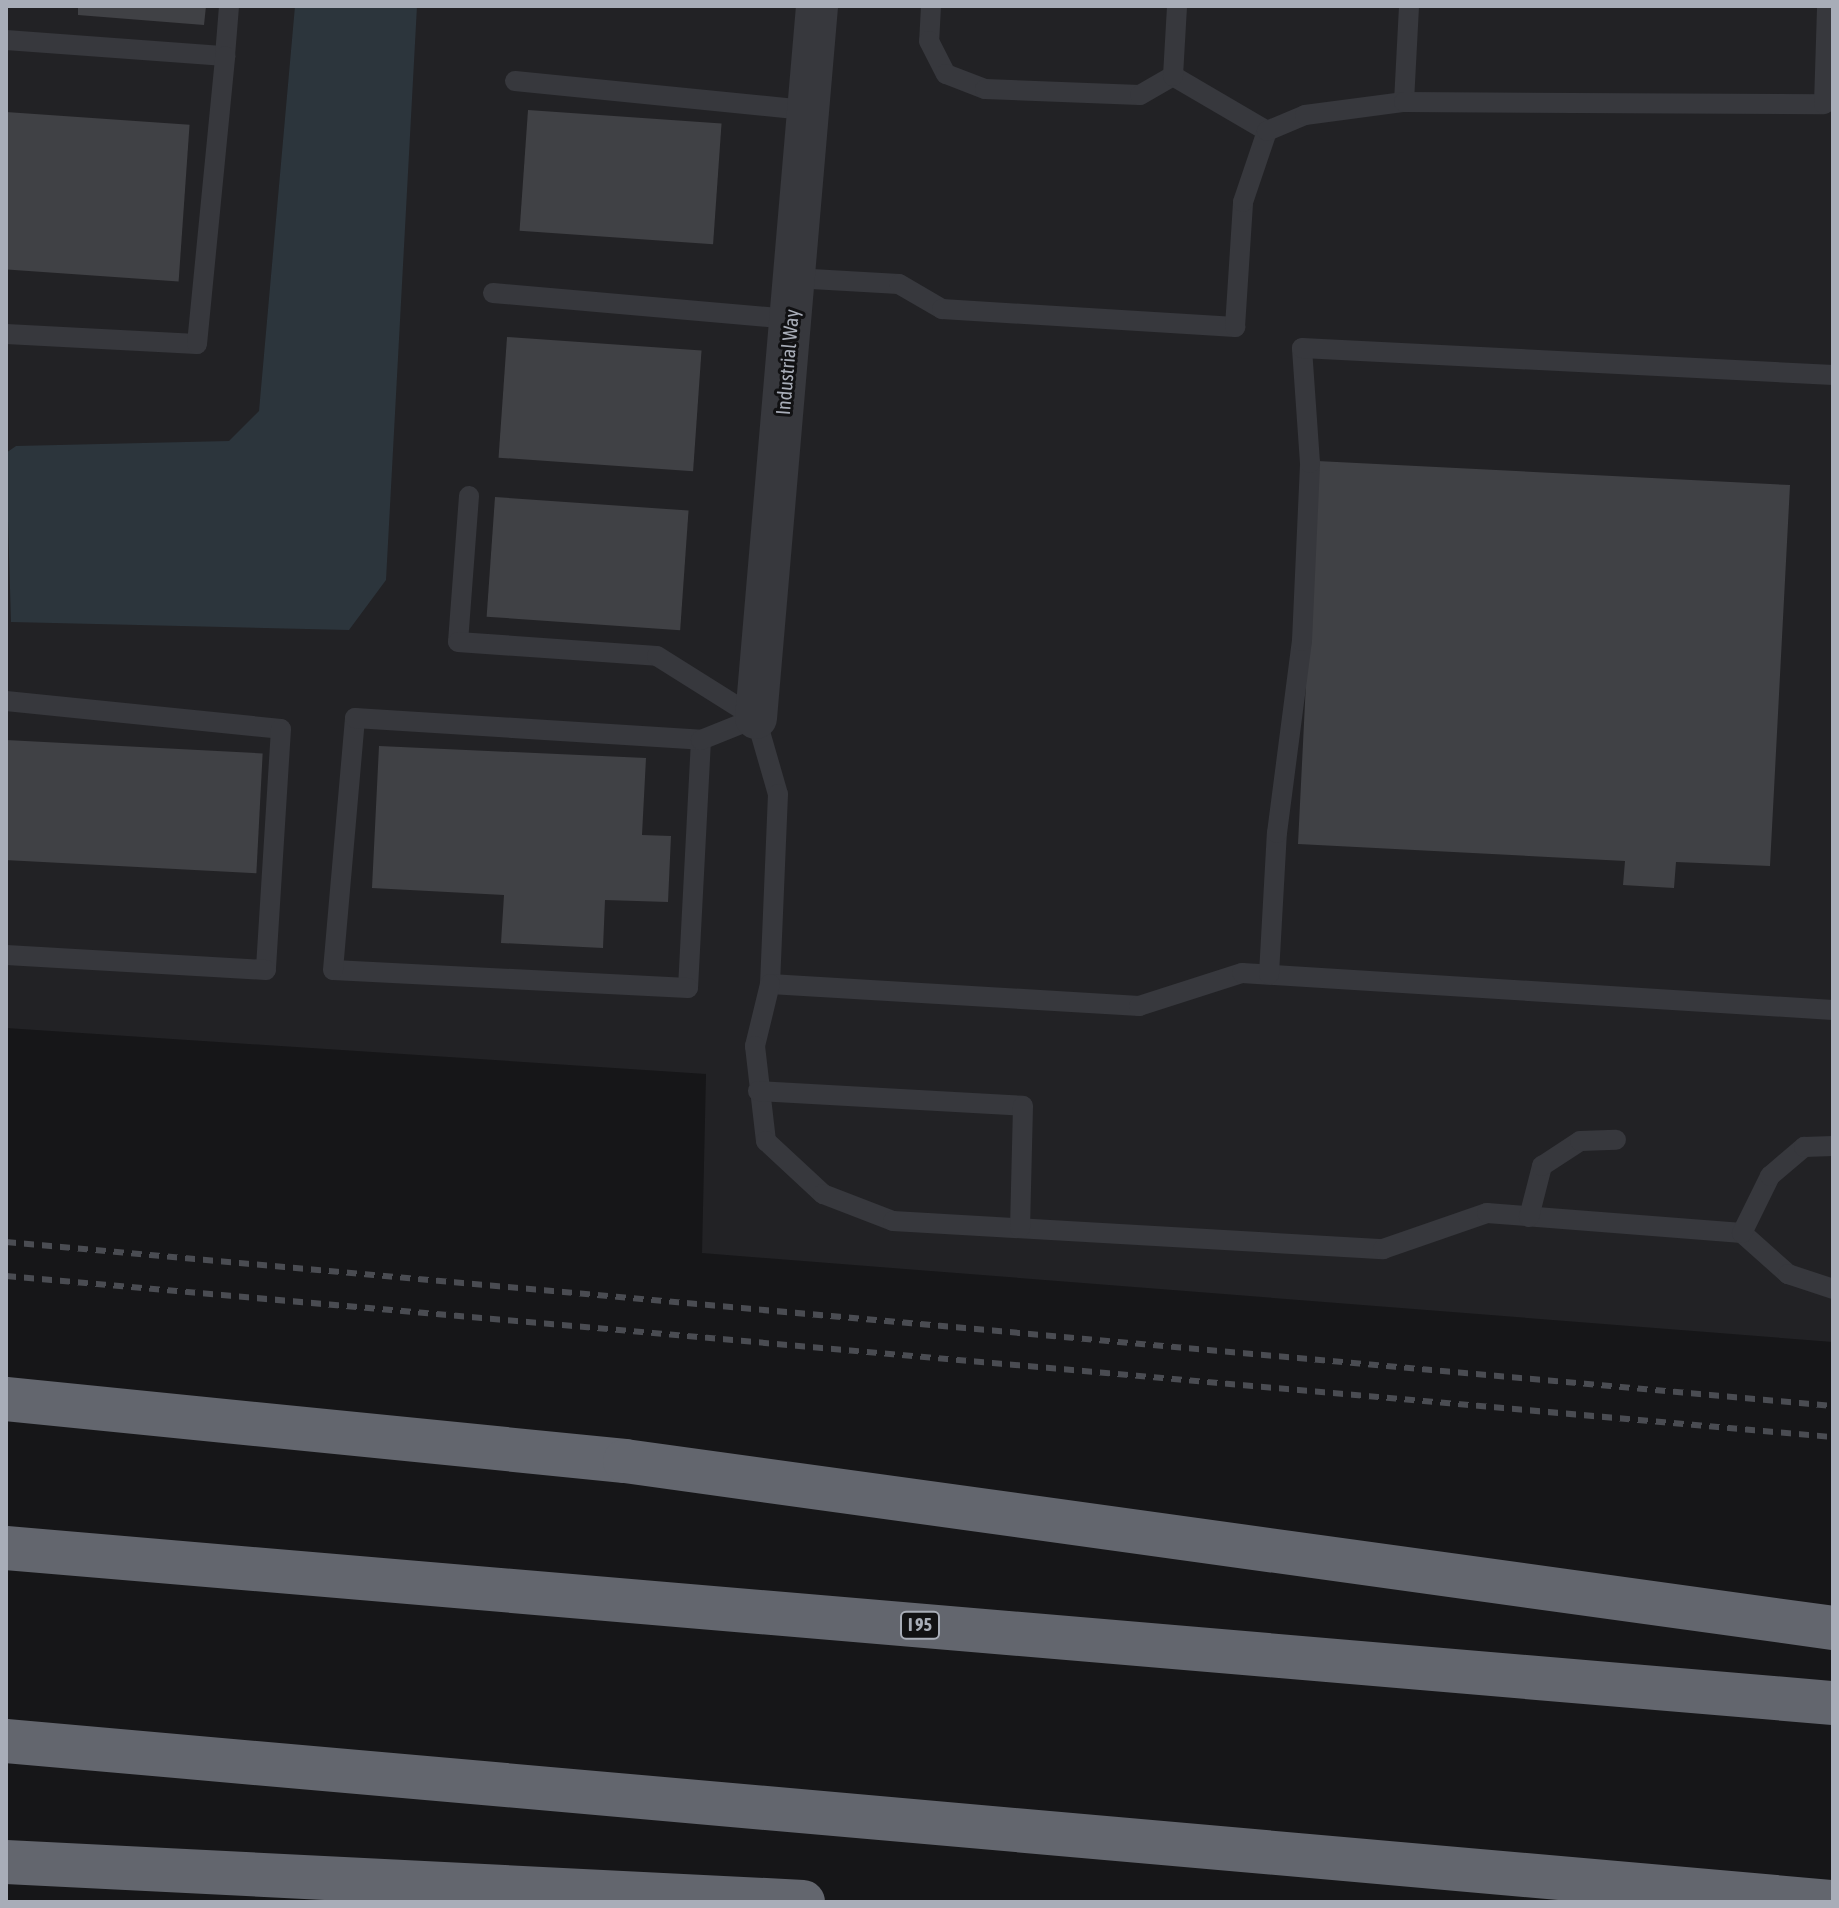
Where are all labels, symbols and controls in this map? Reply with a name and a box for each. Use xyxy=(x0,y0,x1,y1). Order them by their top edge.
street label: Industrial Way xyxy=(770,308,804,416)
road number: I 95 xyxy=(900,1611,940,1639)

